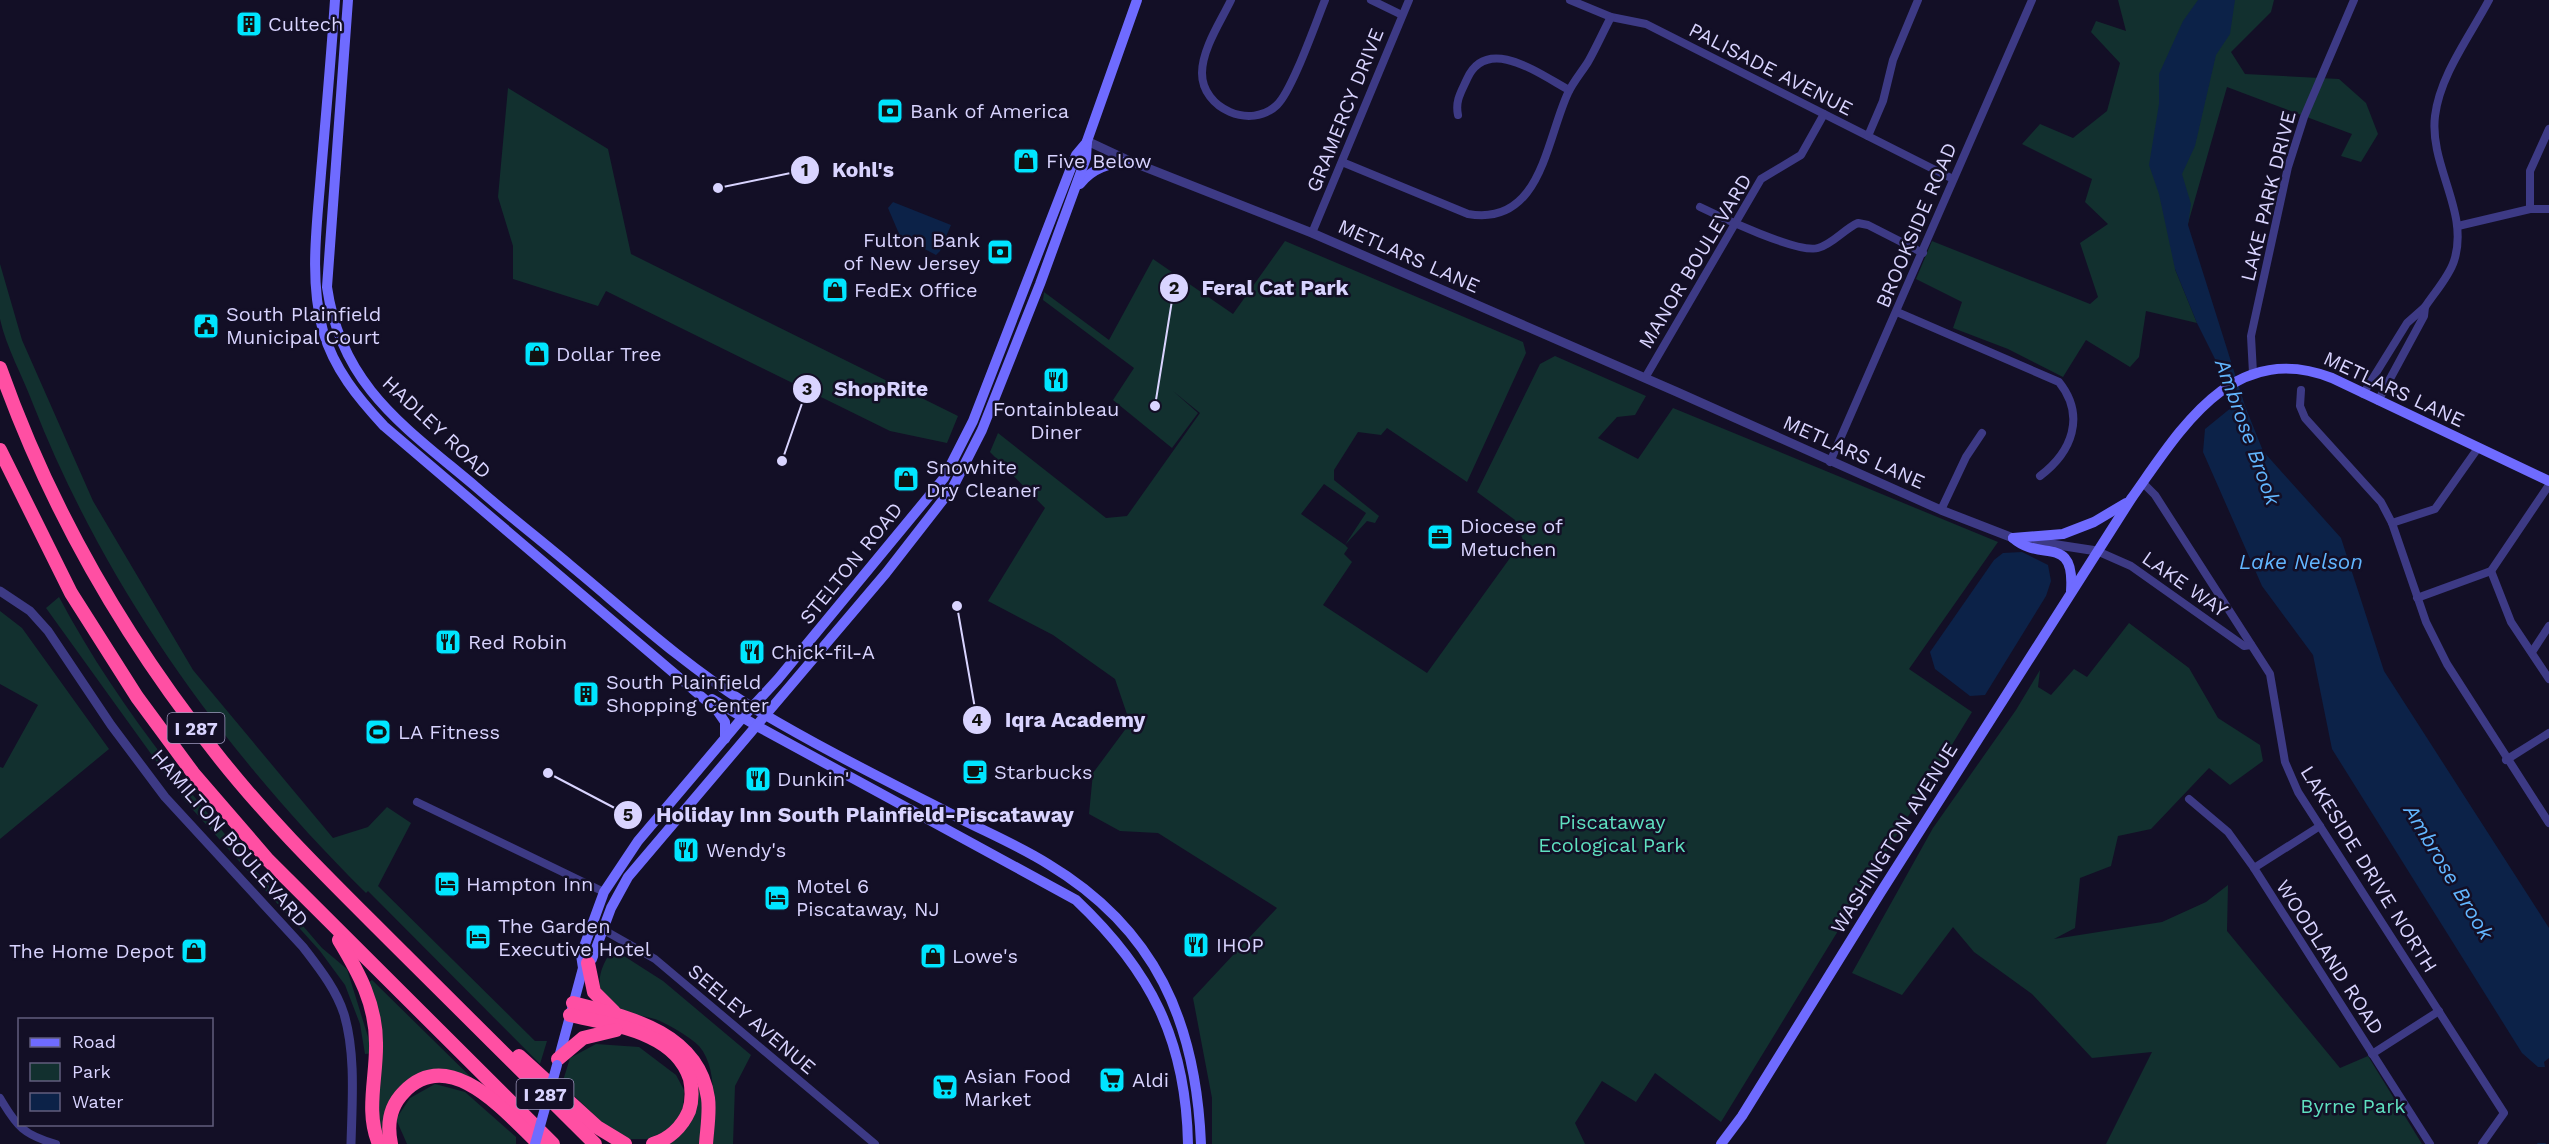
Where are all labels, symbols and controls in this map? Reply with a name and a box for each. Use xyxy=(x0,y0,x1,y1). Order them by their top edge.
building icon: Cultech xyxy=(234,9,264,39)
place label: Cultech xyxy=(268,12,343,36)
street label: PALISADE AVENUE xyxy=(1685,17,1857,121)
street label: GRAMERCY DRIVE xyxy=(1301,25,1389,195)
bank icon: Bank of America xyxy=(875,96,905,126)
place label: Bank of America xyxy=(910,99,1069,123)
street label: LAKE PARK DRIVE xyxy=(2235,108,2301,284)
street label: BROOKSIDE ROAD xyxy=(1870,139,1962,311)
shop icon: Five Below xyxy=(1011,146,1041,176)
place label: Five Below xyxy=(1046,149,1152,173)
callout: Kohl's xyxy=(790,150,906,189)
text: Kohl's xyxy=(832,157,894,182)
text: 1 xyxy=(801,159,809,180)
street label: MANOR BOULEVARD xyxy=(1633,169,1757,353)
street label: METLARS LANE xyxy=(1334,214,1484,298)
place label: Fulton Bank of New Jersey xyxy=(844,228,981,275)
bank icon: Fulton Bank of New Jersey xyxy=(985,237,1015,267)
callout: Feral Cat Park xyxy=(1159,268,1360,307)
shop icon: FedEx Office xyxy=(820,275,850,305)
text: Feral Cat Park xyxy=(1201,275,1349,300)
text: 2 xyxy=(1169,277,1179,298)
place label: FedEx Office xyxy=(854,278,978,302)
place label: South Plainfield Municipal Court xyxy=(226,302,381,349)
public building icon: South Plainfield Municipal Court xyxy=(191,311,221,341)
shop icon: Dollar Tree xyxy=(522,339,552,369)
place label: Dollar Tree xyxy=(556,342,662,366)
street label: METLARS LANE xyxy=(2320,346,2468,432)
water label: Ambrose Brook xyxy=(2210,355,2286,509)
restaurant icon: Fontainbleau Diner xyxy=(1041,365,1071,395)
callout: ShopRite xyxy=(792,370,940,409)
street label: HADLEY ROAD xyxy=(378,371,496,483)
text: ShopRite xyxy=(834,376,928,401)
text: 3 xyxy=(802,378,812,399)
place label: Fontainbleau Diner xyxy=(993,397,1119,444)
street label: METLARS LANE xyxy=(1779,410,1929,494)
place label: Snowhite Dry Cleaner xyxy=(926,455,1040,502)
shop icon: Snowhite Dry Cleaner xyxy=(891,464,921,494)
street label: STELTON ROAD xyxy=(795,497,907,629)
place label: Diocese of Metuchen xyxy=(1460,514,1563,561)
office icon: Diocese of Metuchen xyxy=(1425,522,1455,552)
street label: LAKE WAY xyxy=(2138,546,2233,623)
water label: Lake Nelson xyxy=(2239,549,2363,574)
restaurant icon: Red Robin xyxy=(433,627,463,657)
place label: Red Robin xyxy=(468,630,567,654)
restaurant icon: Chick-fil-A xyxy=(737,637,767,667)
place label: Chick-fil-A xyxy=(771,640,875,664)
place label: South Plainfield Shopping Center xyxy=(606,670,769,717)
building icon: South Plainfield Shopping Center xyxy=(571,679,601,709)
callout: Iqra Academy xyxy=(962,700,1157,739)
text: Iqra Academy xyxy=(1005,707,1145,732)
text: 4 xyxy=(971,709,983,730)
road number: I 287 xyxy=(168,713,224,743)
sports icon: LA Fitness xyxy=(363,717,393,747)
place label: LA Fitness xyxy=(398,720,500,744)
street label: WASHINGTON AVENUE xyxy=(1825,738,1963,938)
street label: HAMILTON BOULEVARD xyxy=(146,744,314,932)
cafe icon: Starbucks xyxy=(960,757,990,787)
place label: Starbucks xyxy=(994,760,1092,784)
street label: LAKESIDE DRIVE NORTH xyxy=(2295,761,2443,977)
restaurant icon: Dunkin' xyxy=(743,764,773,794)
place label: Dunkin' xyxy=(777,767,849,791)
callout: Holiday Inn South Plainfield-Piscataway xyxy=(613,795,1086,834)
water label: Ambrose Brook xyxy=(2398,799,2500,945)
text: Holiday Inn South Plainfield-Piscataway xyxy=(656,802,1074,827)
text: 5 xyxy=(623,804,633,825)
park label: Piscataway Ecological Park xyxy=(1538,810,1686,857)
restaurant icon: Wendy's xyxy=(671,835,701,865)
place label: Wendy's xyxy=(706,838,786,862)
hotel icon: Hampton Inn xyxy=(432,869,462,899)
place label: Hampton Inn xyxy=(466,872,593,896)
place label: Motel 6 Piscataway, NJ xyxy=(796,874,940,921)
street label: WOODLAND ROAD xyxy=(2271,875,2389,1039)
hotel icon: Motel 6 Piscataway, NJ xyxy=(762,883,792,913)
place label: The Garden Executive Hotel xyxy=(498,914,651,961)
hotel icon: The Garden Executive Hotel xyxy=(463,922,493,952)
restaurant icon: IHOP xyxy=(1181,930,1211,960)
place label: IHOP xyxy=(1216,933,1264,957)
shop icon: The Home Depot xyxy=(179,936,209,966)
place label: The Home Depot xyxy=(9,939,175,963)
shop icon: Lowe's xyxy=(918,941,948,971)
place label: Lowe's xyxy=(952,944,1018,968)
street label: SEELEY AVENUE xyxy=(683,959,821,1079)
legend xyxy=(18,1018,213,1126)
text: Road xyxy=(72,1031,116,1052)
text: Park xyxy=(72,1061,111,1082)
place label: Asian Food Market xyxy=(964,1064,1071,1111)
supermarket icon: Aldi xyxy=(1097,1065,1127,1095)
place label: Aldi xyxy=(1132,1068,1169,1092)
supermarket icon: Asian Food Market xyxy=(930,1072,960,1102)
road number: I 287 xyxy=(516,1079,574,1109)
text: Water xyxy=(72,1091,124,1112)
park label: Byrne Park xyxy=(2300,1094,2406,1118)

